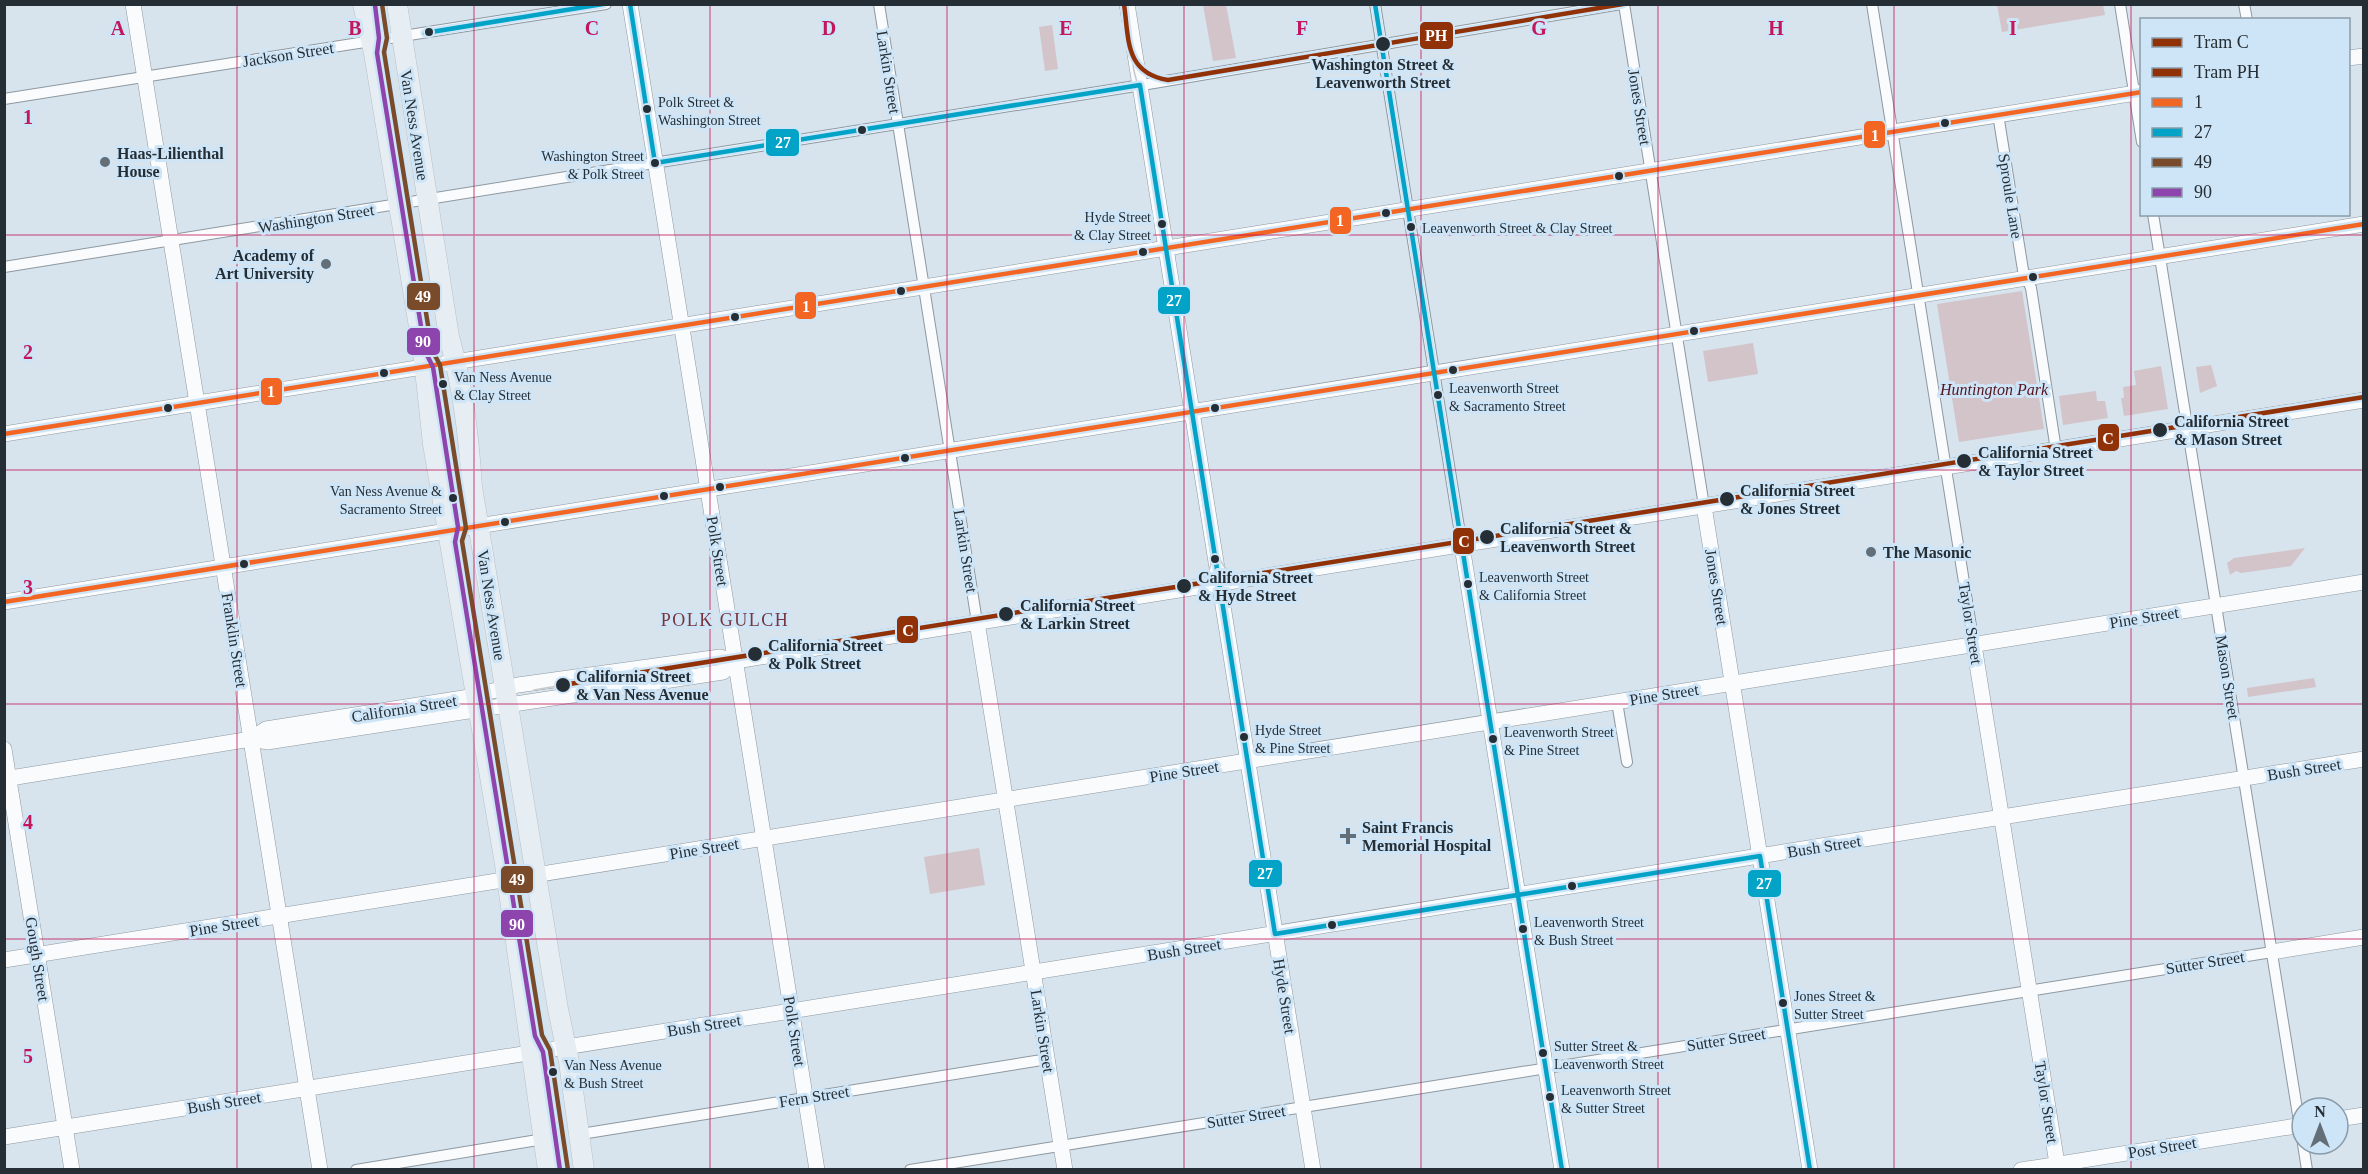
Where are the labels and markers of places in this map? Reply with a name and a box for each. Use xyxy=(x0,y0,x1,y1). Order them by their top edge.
unlabelled marker xyxy=(423,26,435,38)
marker: Washington Street & Leavenworth Street xyxy=(1374,35,1392,53)
place label: Washington Street & Leavenworth Street xyxy=(1311,56,1455,91)
place label: Polk Street & Washington Street xyxy=(658,95,761,128)
marker: Polk Street & Washington Street xyxy=(641,103,653,115)
unlabelled marker xyxy=(1939,117,1951,129)
unlabelled marker xyxy=(856,124,868,136)
place label: Haas-Lilienthal House xyxy=(117,145,224,180)
place label: Washington Street & Polk Street xyxy=(541,149,644,182)
marker: Haas-Lilienthal House xyxy=(98,155,112,169)
marker: Washington Street & Polk Street xyxy=(649,157,661,169)
unlabelled marker xyxy=(1613,170,1625,182)
unlabelled marker xyxy=(1380,207,1392,219)
place label: Hyde Street & Clay Street xyxy=(1074,210,1151,243)
marker: Hyde Street & Clay Street xyxy=(1156,218,1168,230)
marker: Leavenworth Street & Clay Street xyxy=(1405,221,1417,233)
place label: Leavenworth Street & Clay Street xyxy=(1422,221,1613,236)
unlabelled marker xyxy=(1137,246,1149,258)
place label: Academy of Art University xyxy=(215,247,315,283)
marker: Academy of Art University xyxy=(319,257,333,271)
unlabelled marker xyxy=(2027,271,2039,283)
unlabelled marker xyxy=(895,285,907,297)
unlabelled marker xyxy=(729,311,741,323)
unlabelled marker xyxy=(1688,325,1700,337)
unlabelled marker xyxy=(1447,364,1459,376)
unlabelled marker xyxy=(378,367,390,379)
place label: Van Ness Avenue & Clay Street xyxy=(454,370,552,403)
marker: Van Ness Avenue & Clay Street xyxy=(437,378,449,390)
place label: Leavenworth Street & Sacramento Street xyxy=(1449,381,1566,414)
marker: Leavenworth Street & Sacramento Street xyxy=(1432,389,1444,401)
unlabelled marker xyxy=(162,402,174,414)
unlabelled marker xyxy=(1209,402,1221,414)
place label: California Street & Mason Street xyxy=(2174,413,2289,448)
marker: California Street & Mason Street xyxy=(2151,421,2169,439)
place label: California Street & Taylor Street xyxy=(1978,444,2093,480)
unlabelled marker xyxy=(899,452,911,464)
marker: California Street & Taylor Street xyxy=(1955,452,1973,470)
unlabelled marker xyxy=(714,481,726,493)
place label: California Street & Jones Street xyxy=(1740,482,1855,517)
place label: Van Ness Avenue & Sacramento Street xyxy=(330,484,442,517)
unlabelled marker xyxy=(658,490,670,502)
marker: California Street & Jones Street xyxy=(1718,490,1736,508)
marker: Van Ness Avenue & Sacramento Street xyxy=(447,492,459,504)
unlabelled marker xyxy=(499,516,511,528)
place label: California Street & Leavenworth Street xyxy=(1500,520,1636,555)
marker: California Street & Leavenworth Street xyxy=(1478,528,1496,546)
place label: The Masonic xyxy=(1883,544,1971,561)
marker: The Masonic xyxy=(1864,545,1878,559)
unlabelled marker xyxy=(1209,553,1221,565)
unlabelled marker xyxy=(238,558,250,570)
place label: California Street & Hyde Street xyxy=(1198,569,1313,605)
place label: Leavenworth Street & California Street xyxy=(1479,570,1589,603)
marker: California Street & Hyde Street xyxy=(1175,577,1193,595)
marker: Leavenworth Street & California Street xyxy=(1462,578,1474,590)
place label: California Street & Larkin Street xyxy=(1020,597,1135,632)
marker: California Street & Larkin Street xyxy=(997,605,1015,623)
place label: California Street & Polk Street xyxy=(768,637,883,672)
marker: California Street & Polk Street xyxy=(746,645,764,663)
place label: California Street & Van Ness Avenue xyxy=(576,668,709,703)
marker: California Street & Van Ness Avenue xyxy=(554,676,572,694)
place label: Hyde Street & Pine Street xyxy=(1255,723,1331,756)
place label: Leavenworth Street & Pine Street xyxy=(1504,725,1614,758)
marker: Hyde Street & Pine Street xyxy=(1238,731,1250,743)
marker: Leavenworth Street & Pine Street xyxy=(1487,733,1499,745)
place label: Saint Francis Memorial Hospital xyxy=(1362,819,1492,855)
marker: Saint Francis Memorial Hospital xyxy=(1339,827,1357,845)
unlabelled marker xyxy=(1566,880,1578,892)
place label: Leavenworth Street & Bush Street xyxy=(1534,915,1644,948)
unlabelled marker xyxy=(1326,919,1338,931)
marker: Leavenworth Street & Bush Street xyxy=(1517,923,1529,935)
place label: Jones Street & Sutter Street xyxy=(1794,989,1876,1022)
marker: Jones Street & Sutter Street xyxy=(1777,997,1789,1009)
place label: Sutter Street & Leavenworth Street xyxy=(1554,1039,1664,1072)
marker: Sutter Street & Leavenworth Street xyxy=(1537,1047,1549,1059)
place label: Van Ness Avenue & Bush Street xyxy=(564,1058,662,1091)
marker: Van Ness Avenue & Bush Street xyxy=(547,1066,559,1078)
place label: Leavenworth Street & Sutter Street xyxy=(1561,1083,1671,1116)
marker: Leavenworth Street & Sutter Street xyxy=(1544,1091,1556,1103)

